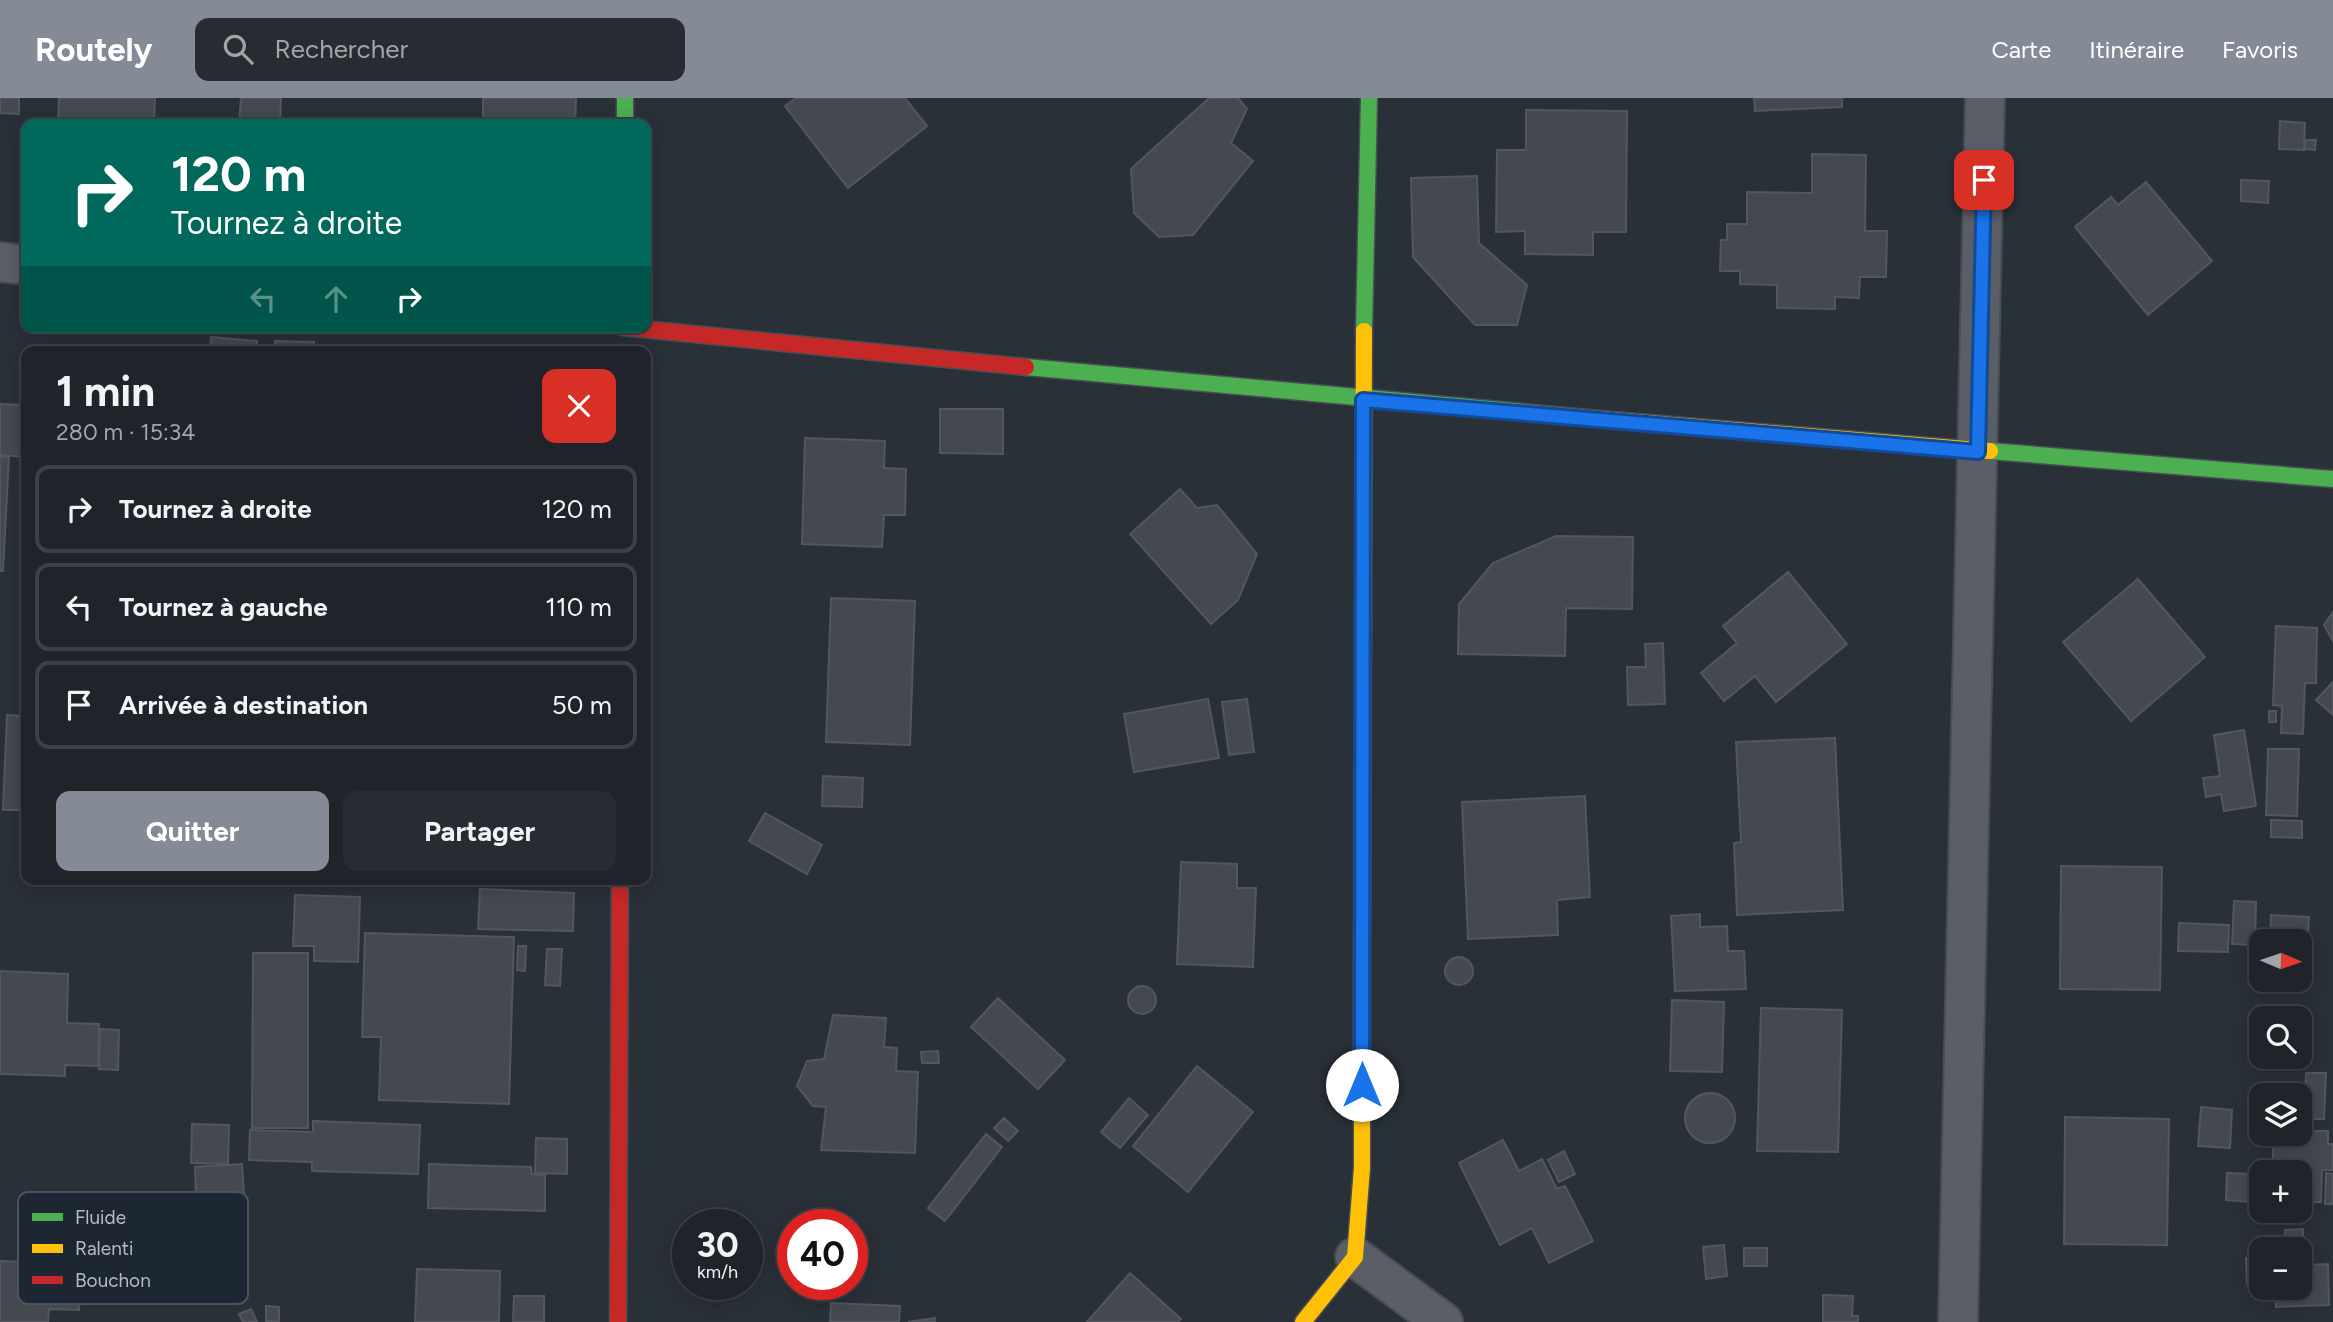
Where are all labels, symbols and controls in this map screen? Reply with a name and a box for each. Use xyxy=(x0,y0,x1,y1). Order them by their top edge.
search box xyxy=(195,18,685,81)
text: Routely xyxy=(35,30,153,69)
icon: search xyxy=(219,30,257,68)
text: Rechercher xyxy=(275,33,408,65)
text: Carte xyxy=(1991,35,2051,64)
text: Itinéraire xyxy=(2089,35,2184,64)
text: Favoris xyxy=(2222,35,2298,64)
text: 120 m xyxy=(171,144,306,203)
icon: right xyxy=(56,147,147,238)
pin xyxy=(1954,150,2014,210)
icon: arrive xyxy=(1965,161,2003,199)
text: Tournez à droite xyxy=(171,204,402,242)
icon: left xyxy=(244,280,282,318)
icon: ahead xyxy=(317,280,355,318)
icon: right xyxy=(390,280,428,318)
text: 1 min xyxy=(56,366,155,417)
button: close xyxy=(542,369,616,443)
text: 280 m · 15:34 xyxy=(56,418,196,446)
icon: right xyxy=(60,490,98,528)
text: Tournez à droite xyxy=(119,493,312,525)
text: 120 m xyxy=(542,493,612,525)
icon: left xyxy=(60,588,98,626)
text: Tournez à gauche xyxy=(119,591,328,623)
text: 110 m xyxy=(545,591,612,623)
icon: arrive xyxy=(60,686,98,724)
text: Arrivée à destination xyxy=(119,689,368,721)
text: 50 m xyxy=(552,689,612,721)
button: Quitter xyxy=(56,791,329,871)
button: Partager xyxy=(343,791,616,871)
north arrow xyxy=(2249,929,2312,992)
map controls xyxy=(2249,929,2312,1300)
button: search xyxy=(2249,1006,2312,1069)
position arrow xyxy=(1325,1048,1399,1122)
button: layers xyxy=(2249,1083,2312,1146)
button: + xyxy=(2249,1160,2312,1223)
legend xyxy=(18,1192,248,1304)
text: Fluide xyxy=(75,1206,126,1229)
speed limit sign: 40 xyxy=(777,1209,868,1300)
text: 30 xyxy=(696,1224,739,1266)
text: Ralenti xyxy=(75,1237,133,1260)
button: − xyxy=(2249,1237,2312,1300)
text: km/h xyxy=(697,1261,738,1283)
text: Bouchon xyxy=(75,1269,151,1292)

